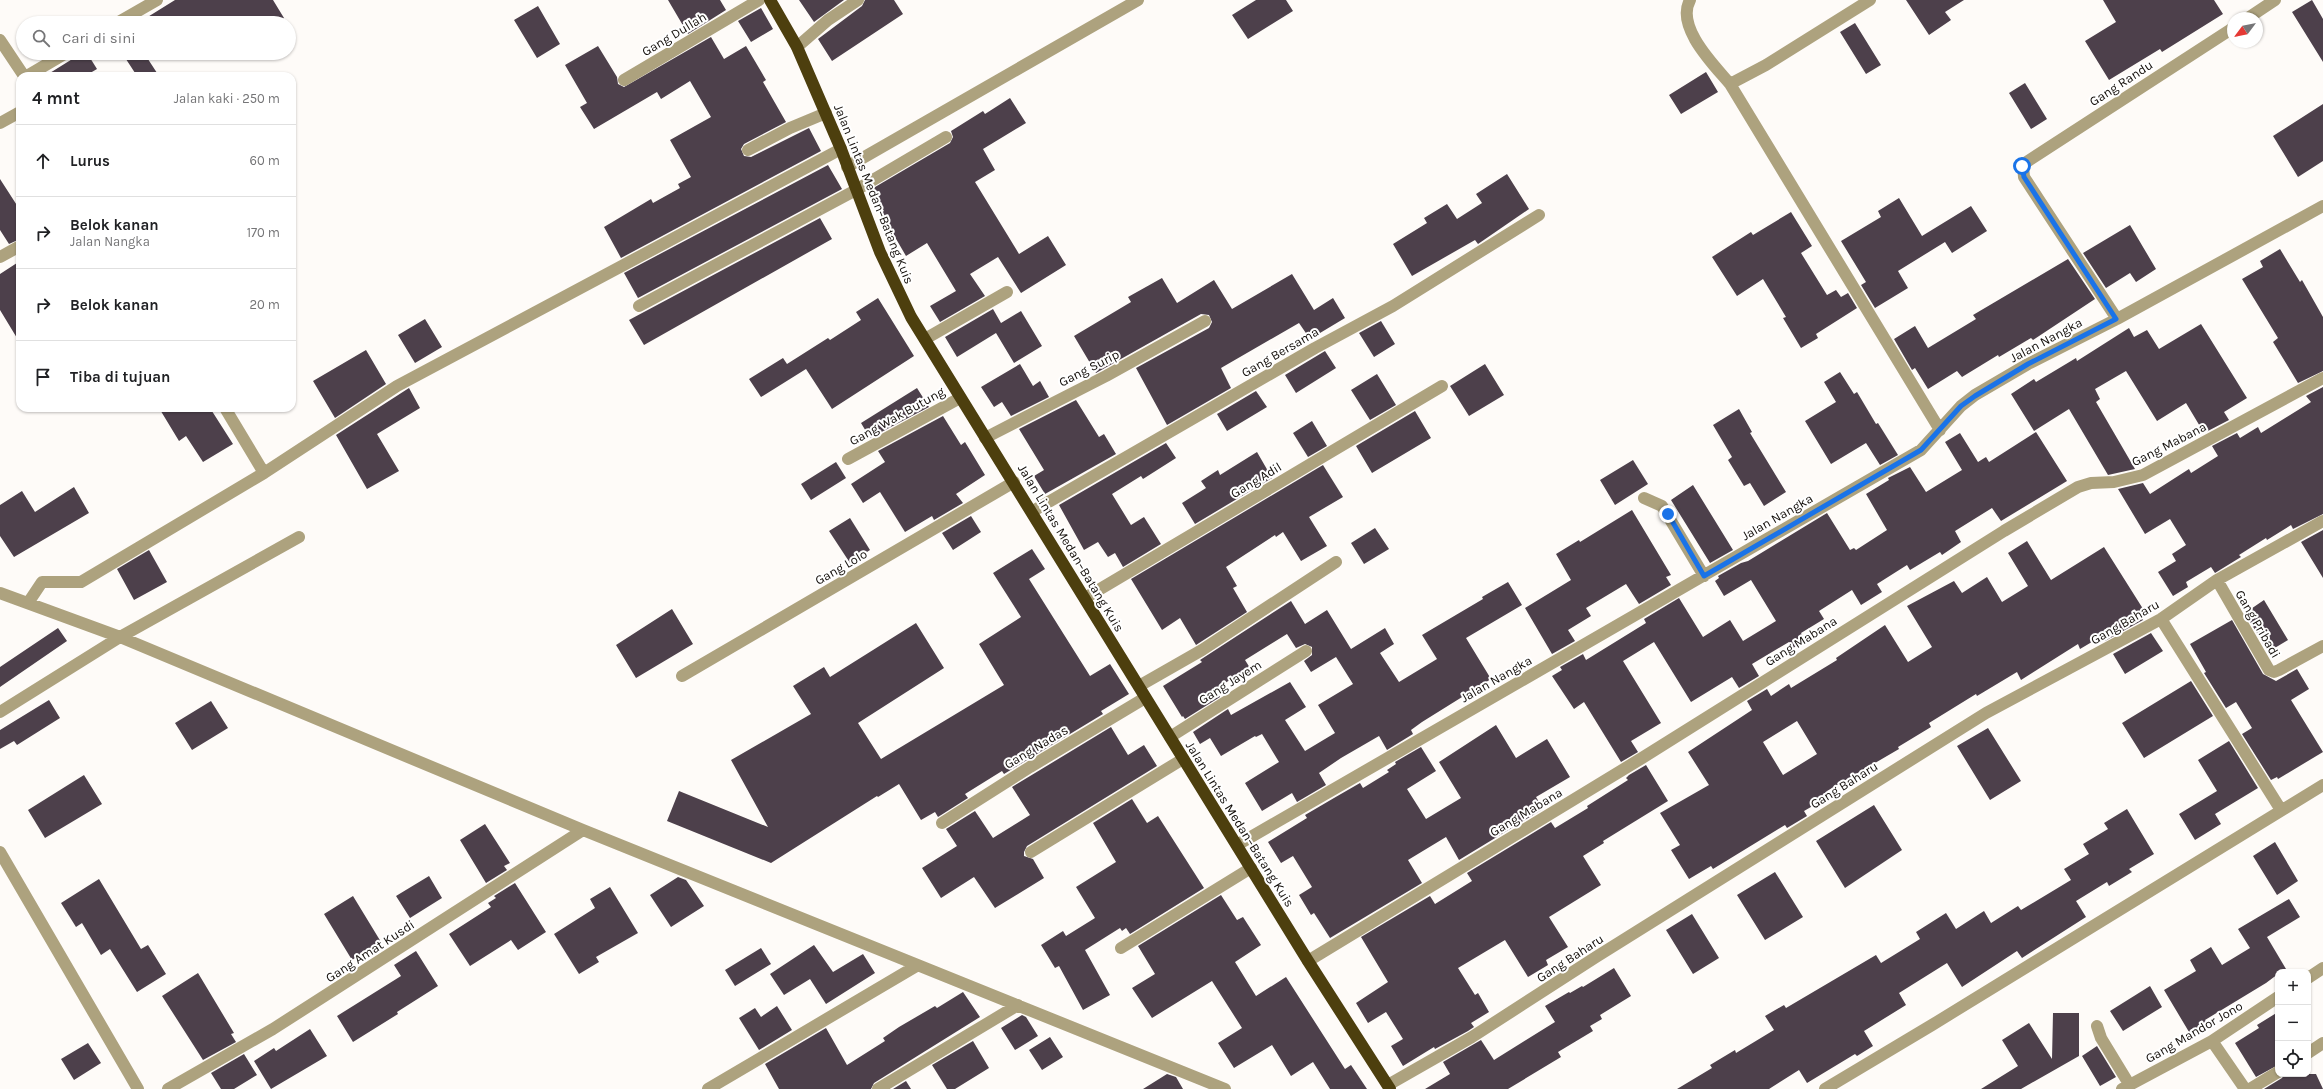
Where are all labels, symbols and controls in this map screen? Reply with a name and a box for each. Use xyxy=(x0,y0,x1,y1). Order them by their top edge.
street label: Gang Dullah xyxy=(639,9,709,59)
north arrow xyxy=(2227,12,2263,48)
search box xyxy=(16,16,296,60)
icon: search xyxy=(30,27,52,49)
text: Cari di sini xyxy=(62,29,136,47)
street label: Gang Randu xyxy=(2087,57,2155,109)
text: 4 mnt xyxy=(32,88,80,108)
text: Jalan kaki · 250 m xyxy=(174,91,280,106)
street label: Jalan Lintas Medan–Batang Kuis xyxy=(831,102,917,286)
icon: ahead xyxy=(32,150,54,172)
text: Lurus xyxy=(70,152,110,170)
text: 60 m xyxy=(250,153,280,168)
route start xyxy=(2013,157,2031,175)
text: Belok kanan xyxy=(70,216,159,234)
icon: right xyxy=(32,222,54,244)
text: 170 m xyxy=(247,225,280,240)
text: Jalan Nangka xyxy=(70,234,150,249)
icon: right xyxy=(32,294,54,316)
text: Belok kanan xyxy=(70,296,159,314)
text: 20 m xyxy=(250,297,280,312)
street label: Jalan Nangka xyxy=(2007,315,2085,365)
street label: Gang Bersama xyxy=(1239,324,1321,380)
street label: Gang Surip xyxy=(1056,346,1122,390)
icon: arrive xyxy=(32,366,54,388)
text: Tiba di tujuan xyxy=(70,368,170,386)
street label: Gang Wak Butung xyxy=(847,383,948,448)
street label: Gang Mabana xyxy=(2129,419,2209,469)
street label: Gang Adil xyxy=(1228,459,1284,501)
street label: Jalan Lintas Medan–Batang Kuis xyxy=(1015,462,1127,634)
street label: Jalan Nangka xyxy=(1739,491,1815,543)
route end xyxy=(1659,505,1677,523)
street label: Gang Lolo xyxy=(812,546,870,588)
street label: Gang Pribadi xyxy=(2233,587,2283,661)
street label: Gang Baharu xyxy=(2088,596,2162,648)
street label: Gang Mabana xyxy=(1762,613,1840,669)
street label: Jalan Nangka xyxy=(1458,653,1534,705)
street label: Gang Jayem xyxy=(1196,657,1264,707)
street label: Gang Nadas xyxy=(1001,722,1071,772)
street label: Jalan Lintas Medan–Batang Kuis xyxy=(1183,738,1297,910)
street label: Gang Baharu xyxy=(1808,758,1880,812)
street label: Gang Mabana xyxy=(1487,784,1565,840)
street label: Gang Amat Kusdi xyxy=(323,917,417,985)
street label: Gang Baharu xyxy=(1534,931,1606,985)
map controls xyxy=(2275,969,2311,1077)
button: + xyxy=(2275,969,2311,1005)
street label: Gang Mandor Jono xyxy=(2143,998,2245,1066)
button: − xyxy=(2275,1005,2311,1041)
button: locate xyxy=(2275,1041,2311,1077)

